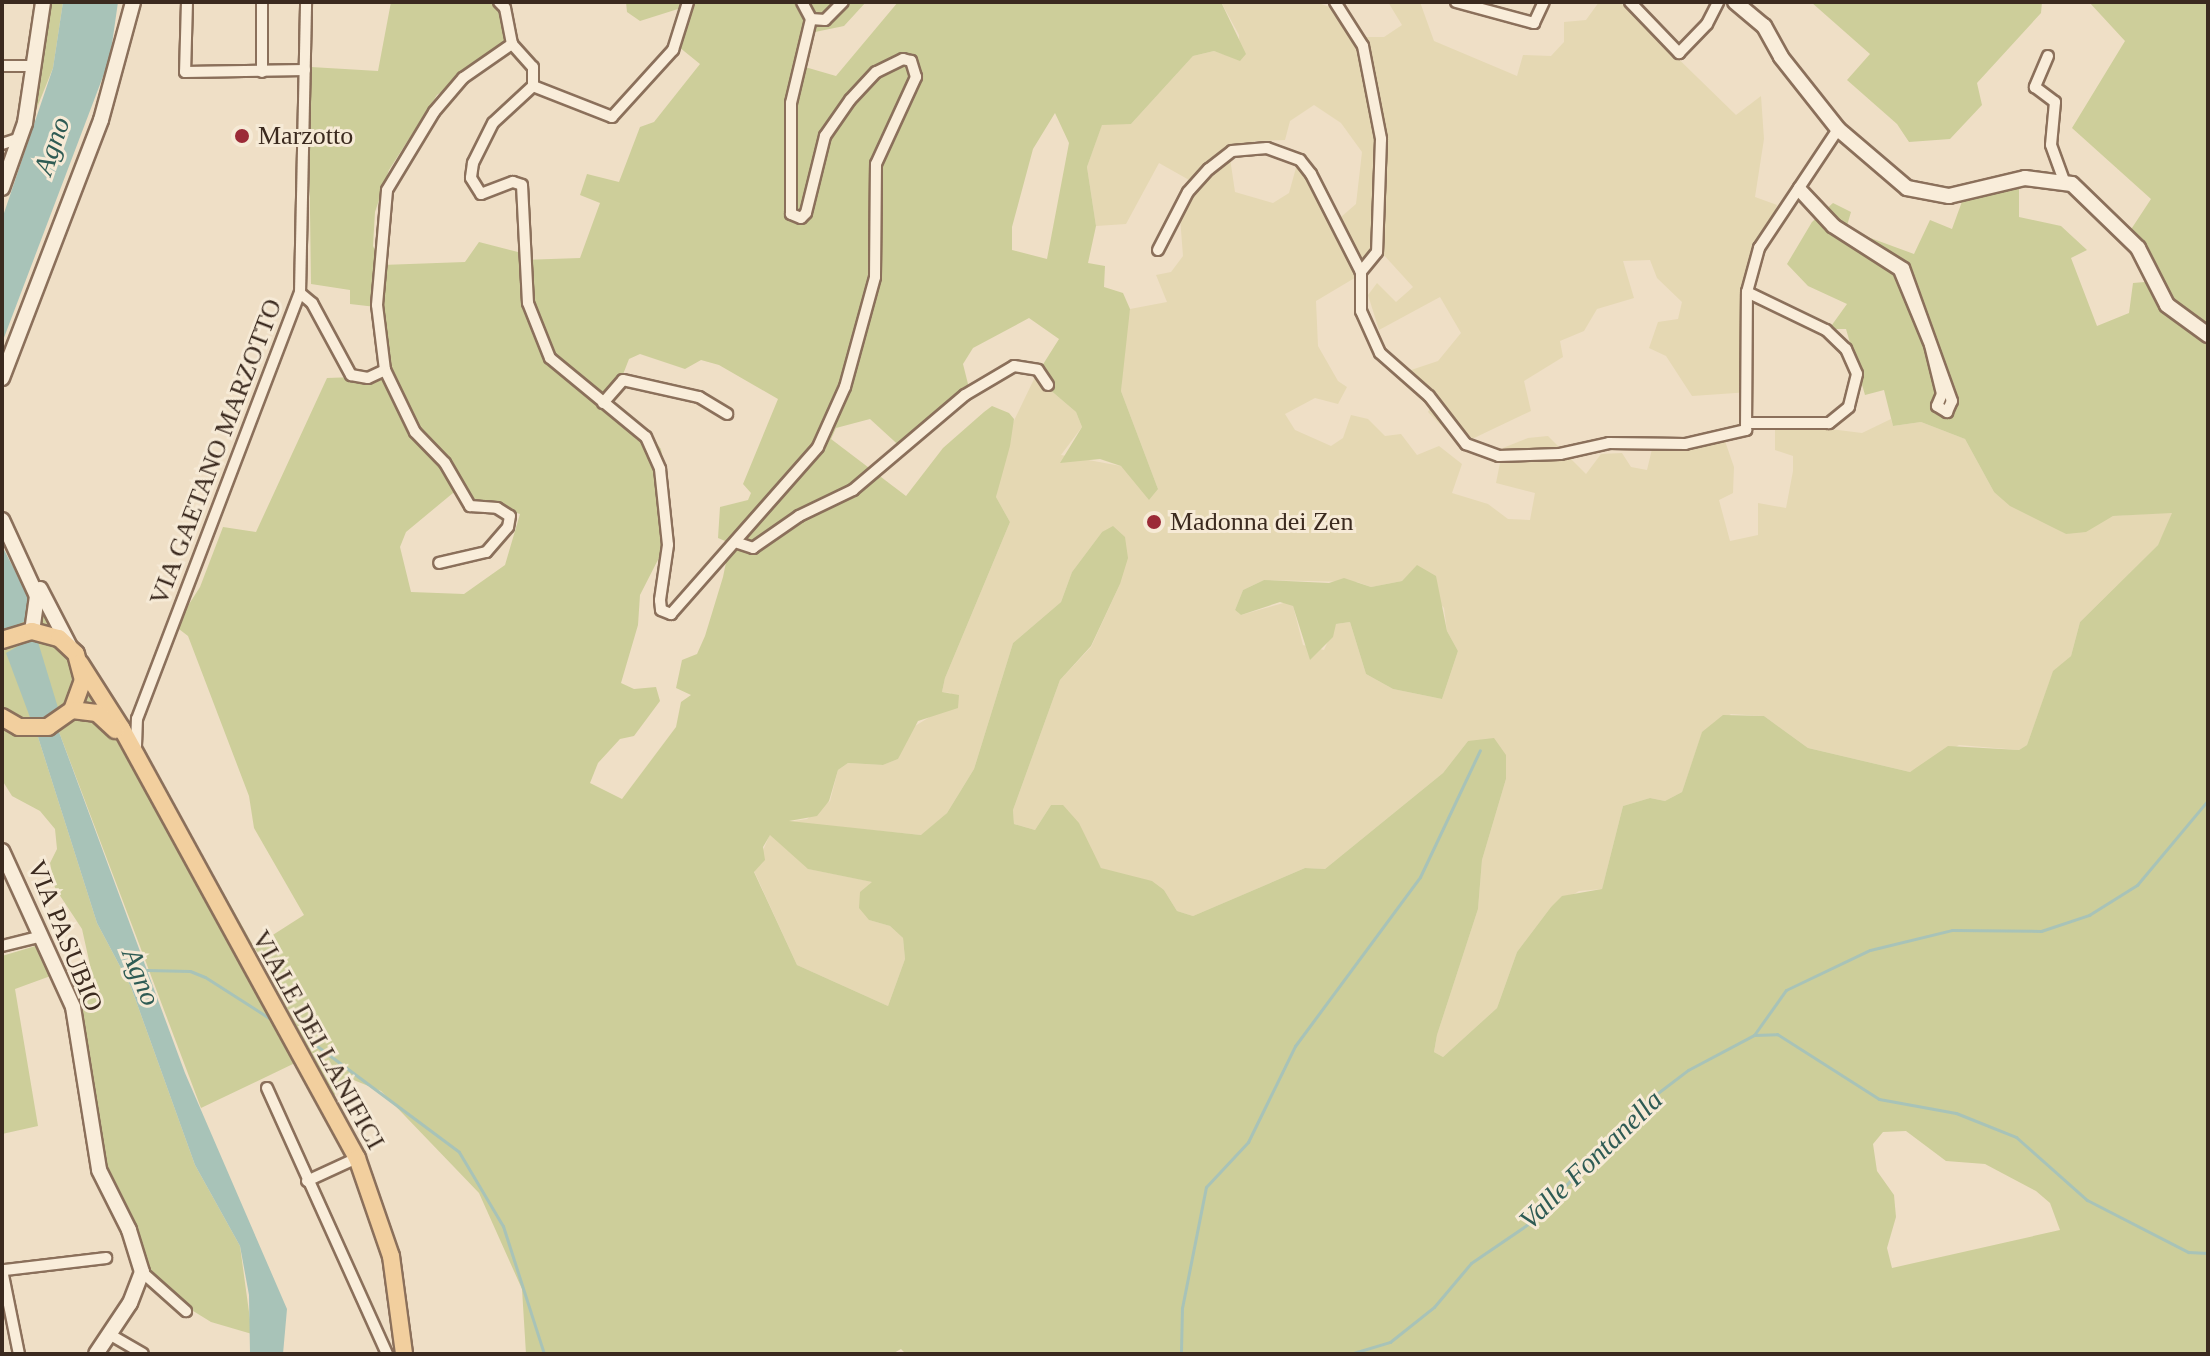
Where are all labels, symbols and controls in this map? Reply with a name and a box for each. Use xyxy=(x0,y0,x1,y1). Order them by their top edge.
water label: Agno xyxy=(26,113,78,179)
place label: Marzotto xyxy=(258,120,353,152)
marker: Marzotto xyxy=(233,127,251,145)
street label: VIA GAETANO MARZOTTO xyxy=(143,294,289,610)
place label: Madonna dei Zen xyxy=(1170,506,1353,538)
marker: Madonna dei Zen xyxy=(1145,513,1163,531)
street label: VIA PASUBIO xyxy=(20,855,110,1017)
street label: VIALE DEI LANIFICI xyxy=(245,925,391,1155)
water label: Agno xyxy=(114,943,168,1011)
water label: Valle Fontanella xyxy=(1512,1083,1670,1237)

